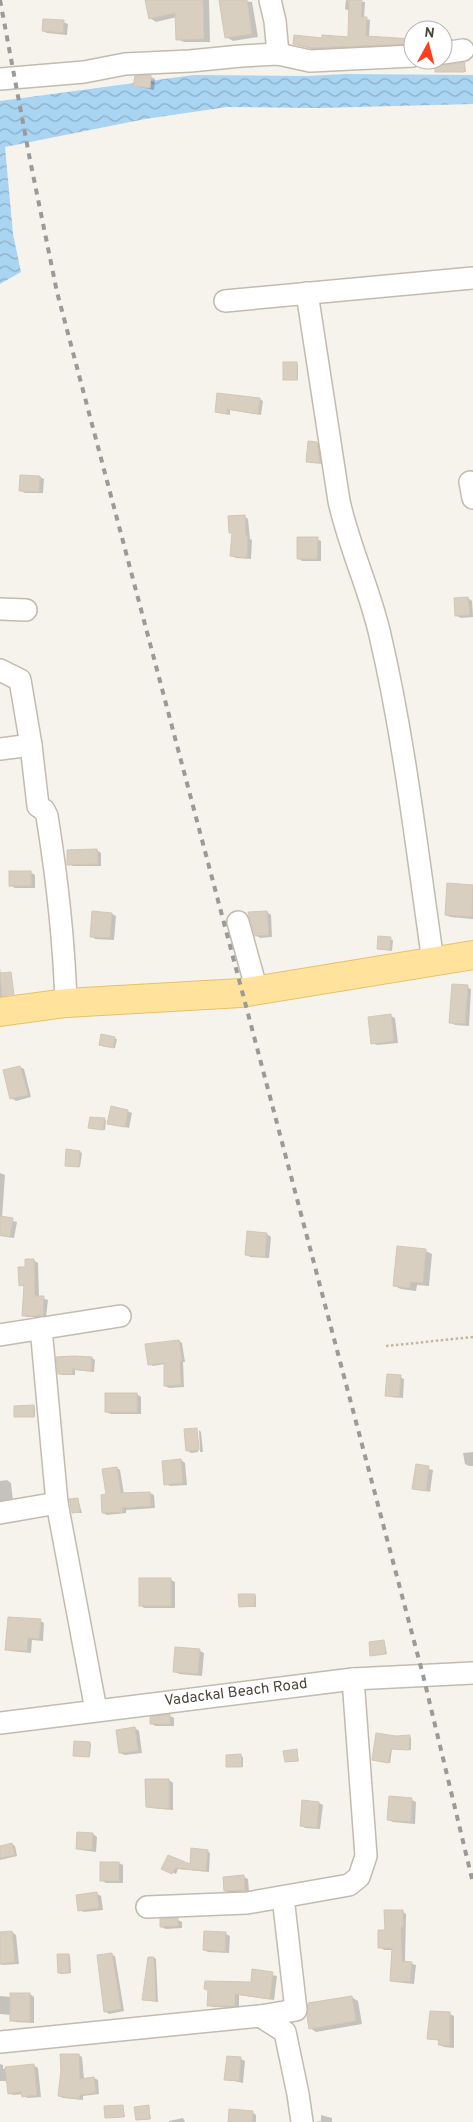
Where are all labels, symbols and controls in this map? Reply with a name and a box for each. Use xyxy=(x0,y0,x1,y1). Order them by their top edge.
north arrow xyxy=(403,20,453,70)
text: N xyxy=(423,25,435,43)
street label: Vadackal Beach Road xyxy=(163,1675,309,1711)

